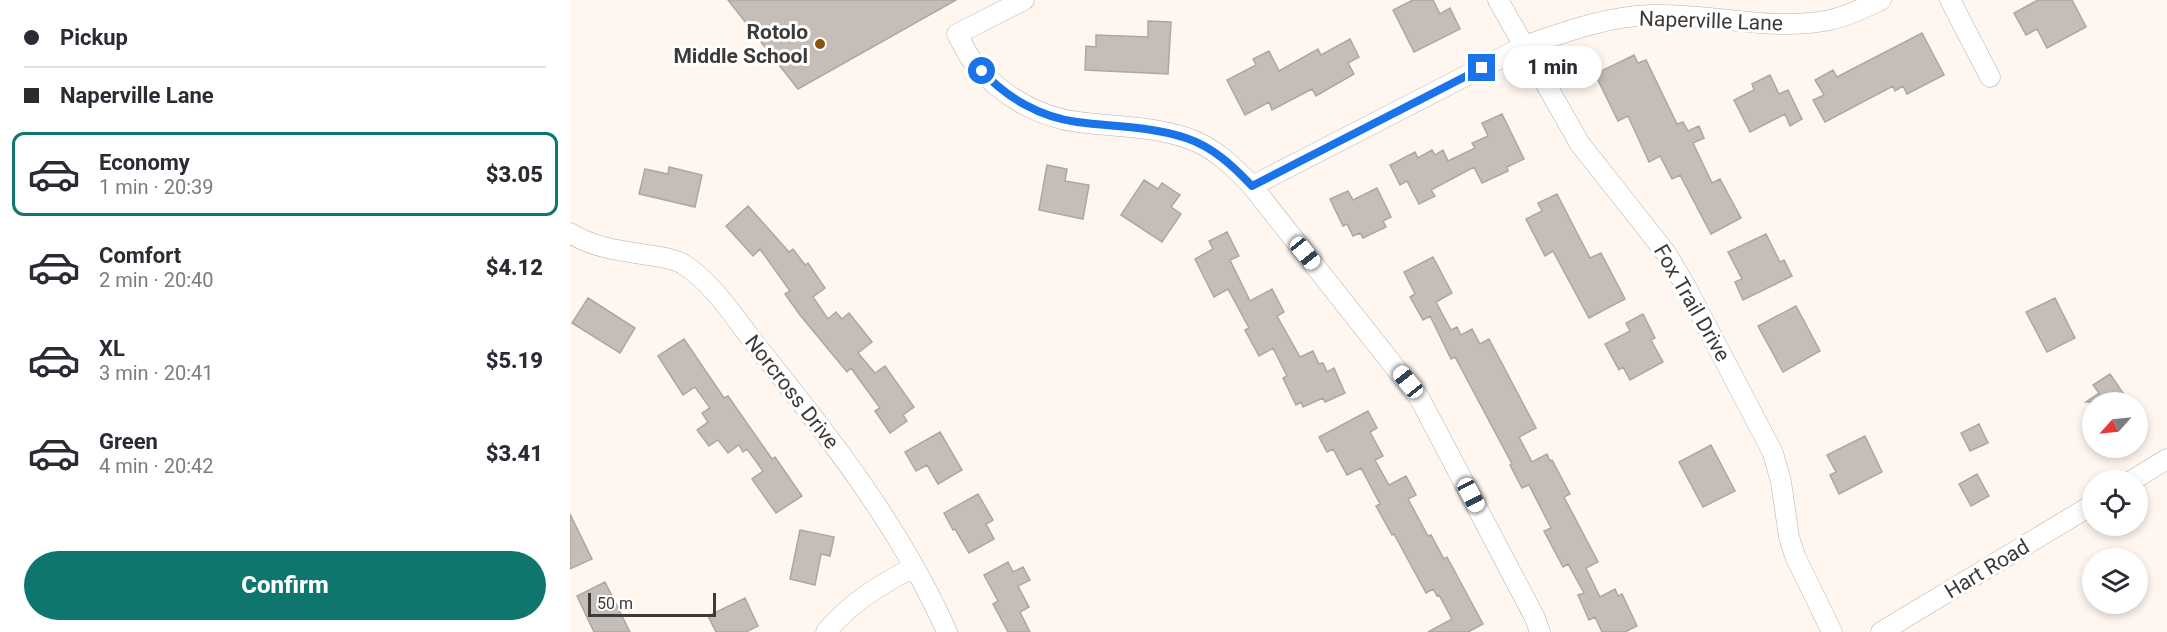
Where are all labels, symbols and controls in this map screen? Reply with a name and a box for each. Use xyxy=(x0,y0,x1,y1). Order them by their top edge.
street label: Naperville Lane xyxy=(1639,6,1783,36)
place label: Rotolo Middle School xyxy=(673,20,808,68)
text: Pickup xyxy=(60,25,128,50)
marker: Rotolo Middle School xyxy=(813,37,827,51)
callout: 1 min xyxy=(1503,47,1602,89)
route end xyxy=(1468,54,1495,81)
text: 1 min xyxy=(1527,55,1578,79)
route start xyxy=(968,57,995,84)
text: Naperville Lane xyxy=(60,83,214,108)
icon: car xyxy=(27,147,81,201)
text: Economy xyxy=(99,150,190,175)
text: $3.05 xyxy=(486,162,543,187)
text: 1 min · 20:39 xyxy=(99,175,214,199)
car xyxy=(1287,233,1323,273)
icon: car xyxy=(27,240,81,294)
street label: Fox Trail Drive xyxy=(1649,240,1735,366)
text: Comfort xyxy=(99,243,181,268)
text: $4.12 xyxy=(486,255,543,280)
text: 2 min · 20:40 xyxy=(99,268,214,292)
street label: Norcross Drive xyxy=(740,330,844,454)
icon: car xyxy=(27,333,81,387)
text: XL xyxy=(99,336,125,361)
text: $5.19 xyxy=(486,348,543,373)
text: 3 min · 20:41 xyxy=(99,361,214,385)
car xyxy=(1390,362,1426,402)
north arrow xyxy=(2082,392,2148,458)
map controls xyxy=(2082,392,2148,614)
icon: car xyxy=(27,426,81,480)
text: Green xyxy=(99,429,158,454)
text: $3.41 xyxy=(486,441,543,466)
text: 4 min · 20:42 xyxy=(99,454,214,478)
button: locate xyxy=(2082,470,2148,536)
car xyxy=(1455,475,1487,515)
street label: Hart Road xyxy=(1940,534,2034,604)
button: layers xyxy=(2082,548,2148,614)
button: Confirm xyxy=(24,551,546,620)
scale bar xyxy=(588,590,716,618)
text: 50 m xyxy=(597,594,633,613)

